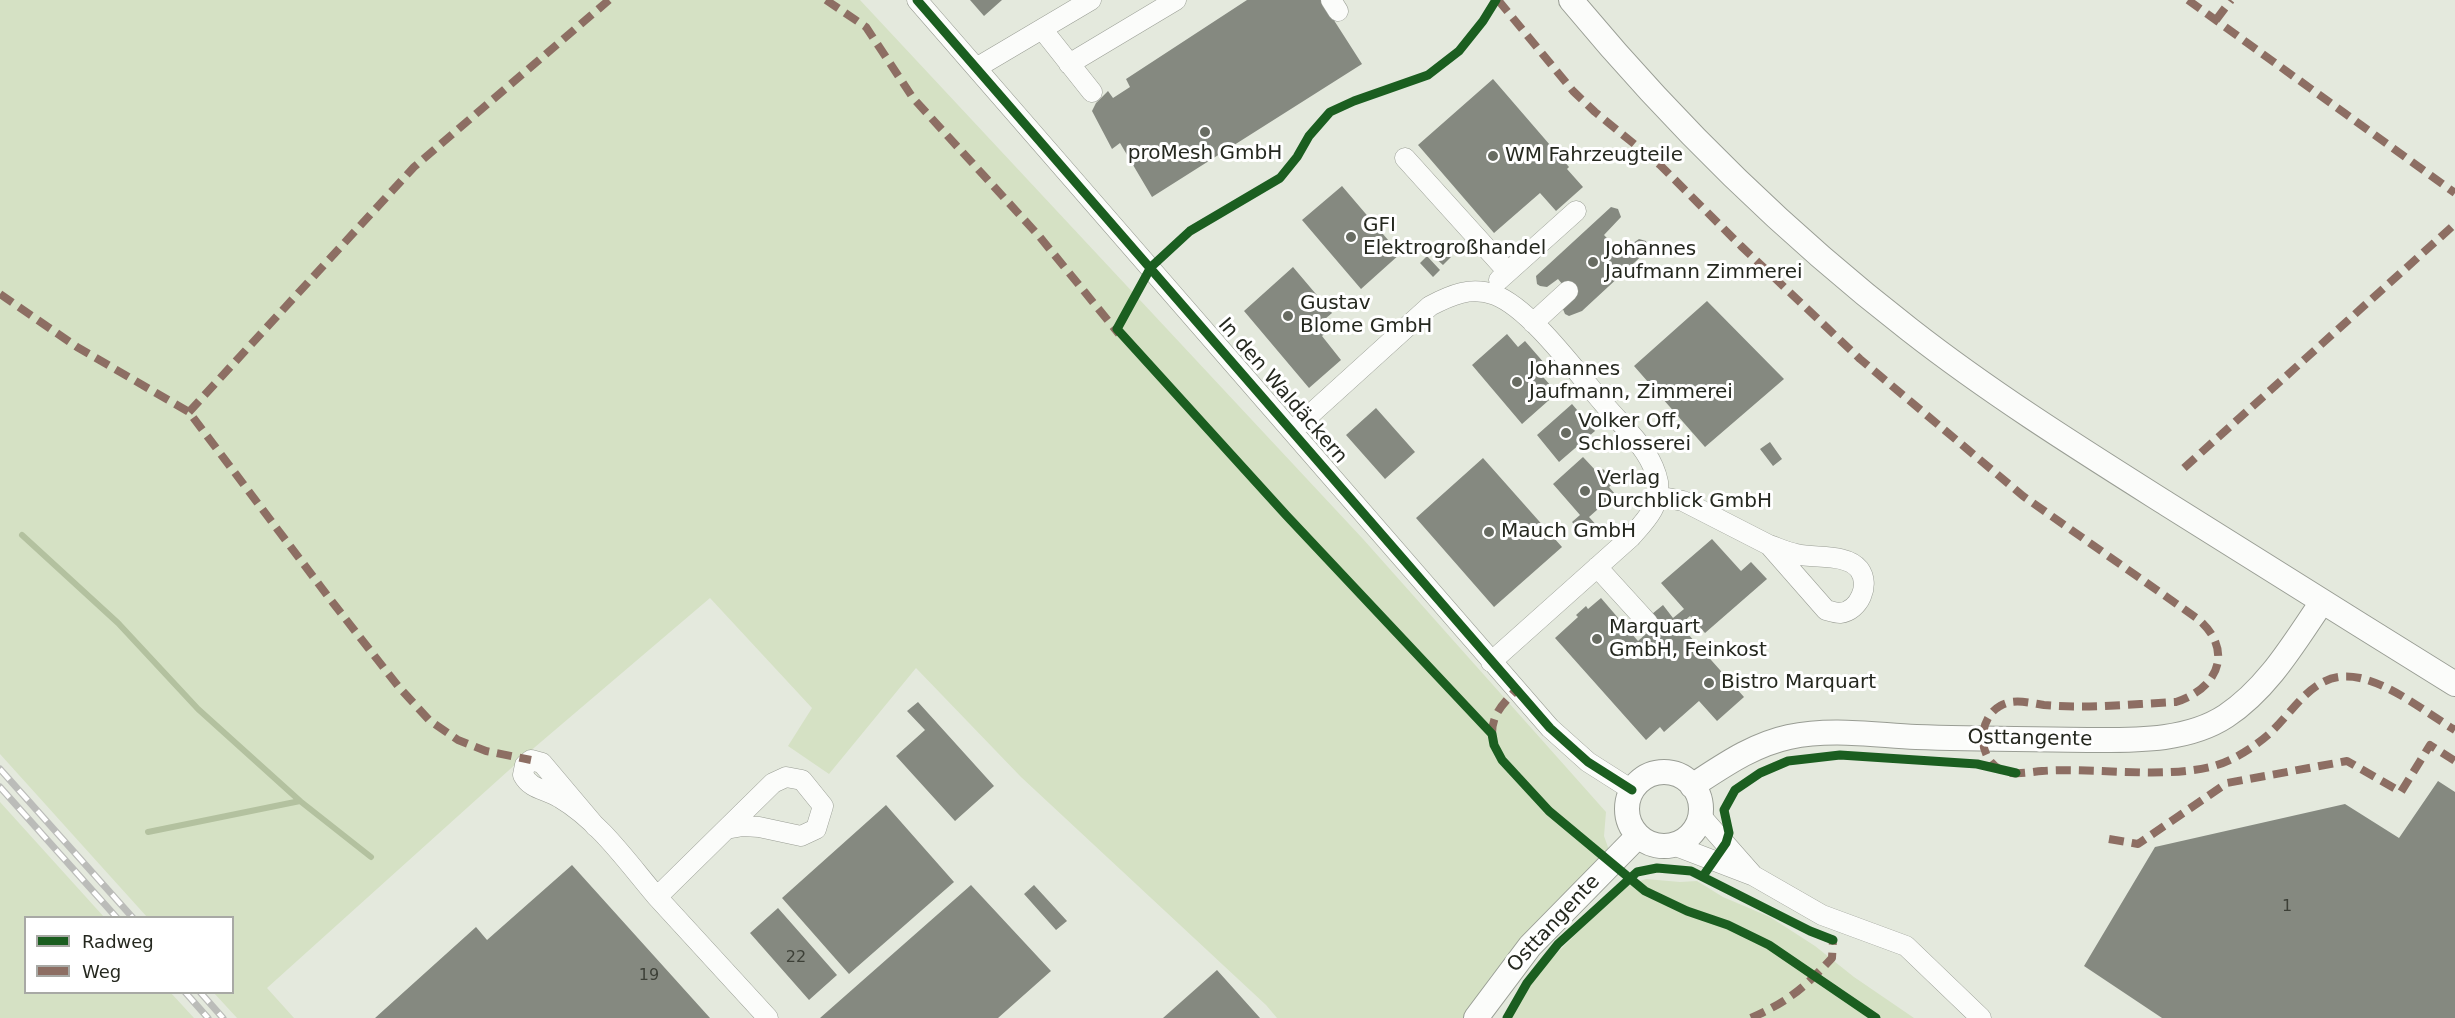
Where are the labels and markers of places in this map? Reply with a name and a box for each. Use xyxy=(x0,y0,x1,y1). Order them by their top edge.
marker: proMesh GmbH xyxy=(1198,125,1212,139)
place label: proMesh GmbH xyxy=(1128,142,1282,166)
place label: WM Fahrzeugteile xyxy=(1505,144,1683,168)
marker: WM Fahrzeugteile xyxy=(1486,149,1500,163)
place label: GFI Elektrogroßhandel xyxy=(1363,214,1546,261)
marker: GFI Elektrogroßhandel xyxy=(1344,230,1358,244)
place label: Johannes Jaufmann Zimmerei xyxy=(1605,238,1802,285)
marker: Johannes Jaufmann Zimmerei xyxy=(1586,255,1600,269)
place label: Gustav Blome GmbH xyxy=(1300,292,1432,339)
marker: Gustav Blome GmbH xyxy=(1281,309,1295,323)
place label: Johannes Jaufmann, Zimmerei xyxy=(1529,358,1733,405)
marker: Johannes Jaufmann, Zimmerei xyxy=(1510,375,1524,389)
place label: Volker Off, Schlosserei xyxy=(1578,410,1691,457)
marker: Volker Off, Schlosserei xyxy=(1559,426,1573,440)
place label: Verlag Durchblick GmbH xyxy=(1597,467,1772,514)
marker: Verlag Durchblick GmbH xyxy=(1578,484,1592,498)
place label: Mauch GmbH xyxy=(1501,520,1636,544)
marker: Mauch GmbH xyxy=(1482,525,1496,539)
place label: Marquart GmbH, Feinkost xyxy=(1609,616,1767,663)
marker: Marquart GmbH, Feinkost xyxy=(1590,632,1604,646)
place label: Bistro Marquart xyxy=(1721,671,1876,695)
marker: Bistro Marquart xyxy=(1702,676,1716,690)

